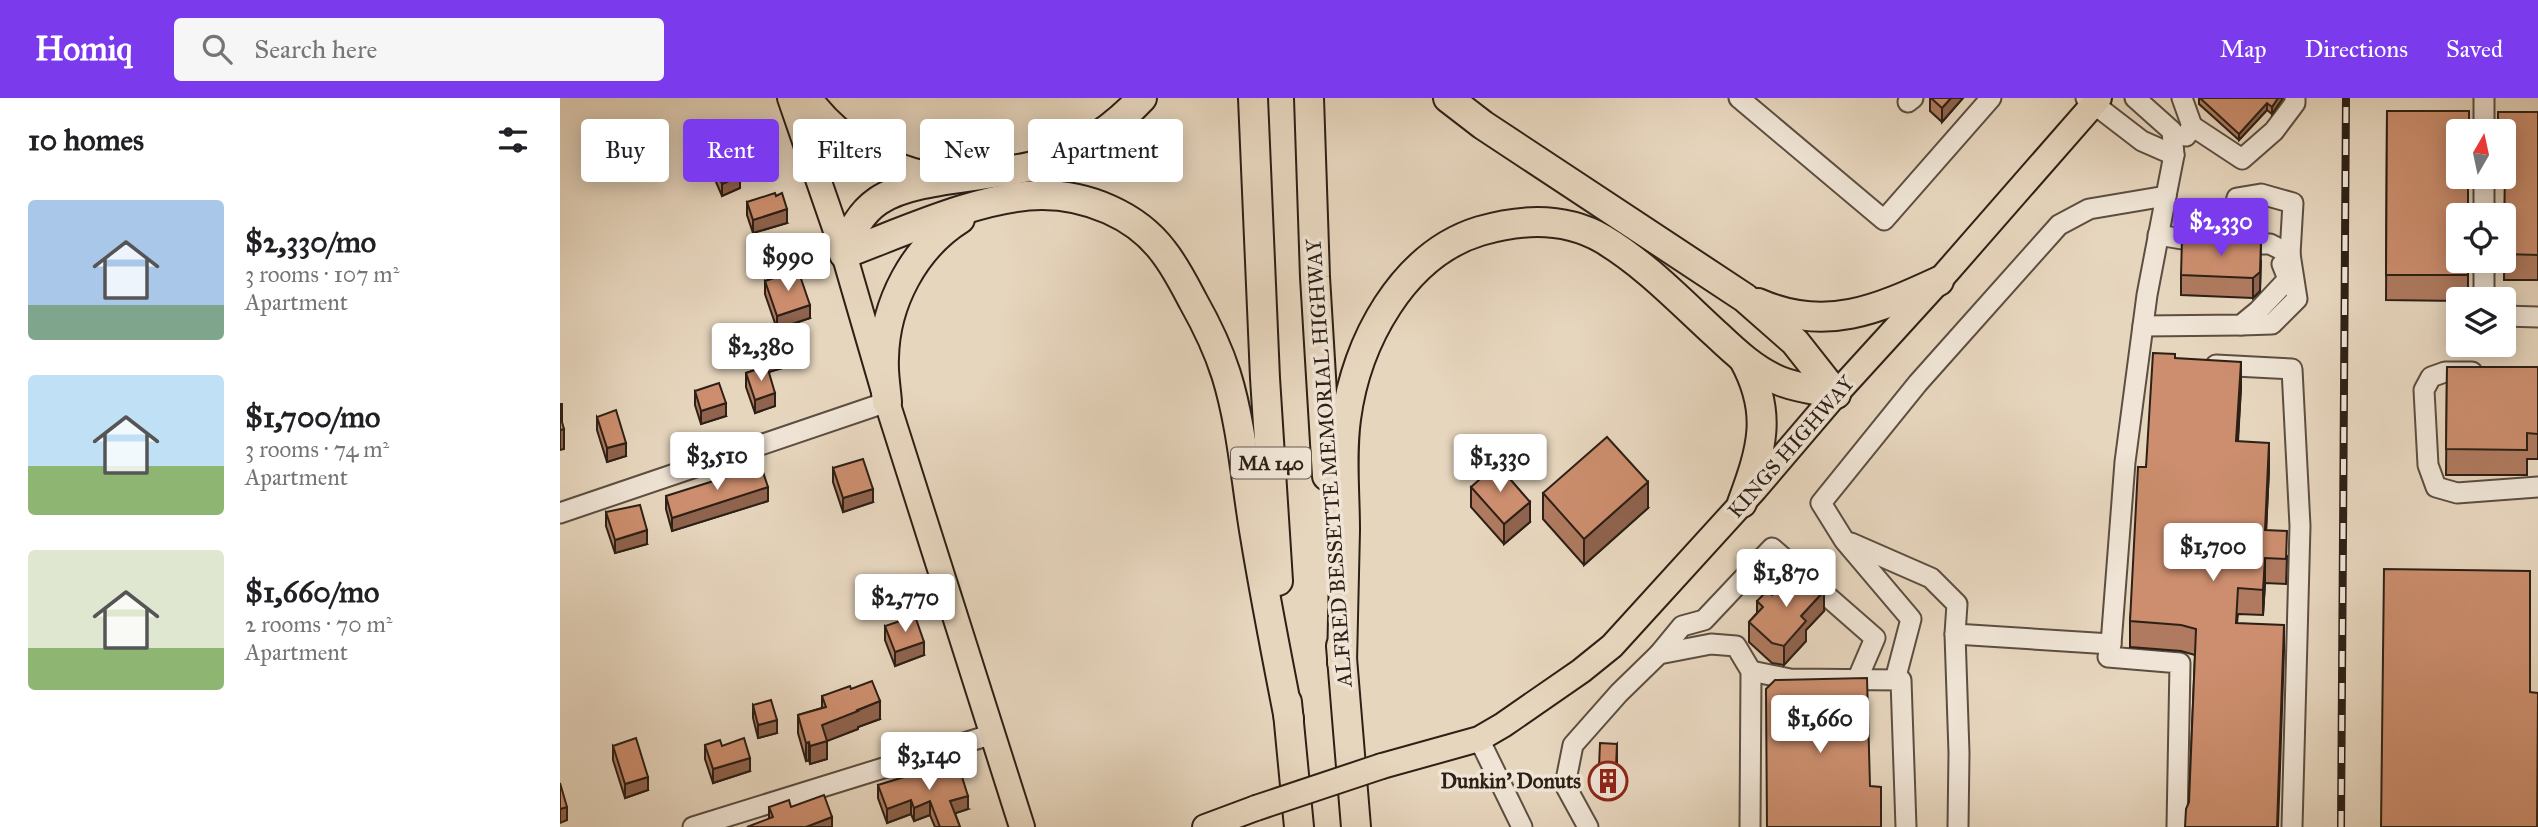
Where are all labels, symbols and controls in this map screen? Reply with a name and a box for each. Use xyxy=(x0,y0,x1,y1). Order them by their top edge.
search box xyxy=(174,18,664,81)
text: Homiq xyxy=(35,29,132,69)
icon: search xyxy=(198,30,236,68)
text: Search here xyxy=(254,33,377,65)
text: Map xyxy=(2220,34,2267,64)
text: Directions xyxy=(2305,34,2408,64)
text: Saved xyxy=(2446,34,2503,64)
chip: Buy xyxy=(581,119,669,182)
chip: Rent xyxy=(683,119,779,182)
chip: Filters xyxy=(793,119,906,182)
chip: New xyxy=(920,119,1014,182)
chip: Apartment xyxy=(1028,119,1183,182)
north arrow xyxy=(2446,119,2516,189)
map controls xyxy=(2446,119,2516,357)
icon: filters xyxy=(494,121,532,159)
text: 10 homes xyxy=(28,122,144,158)
pin: $2,330 xyxy=(2164,198,2278,258)
button: locate xyxy=(2446,203,2516,273)
text: $2,330 xyxy=(2189,207,2253,235)
text: $2,330/mo xyxy=(245,224,376,260)
icon: home xyxy=(84,228,168,312)
pin: $990 xyxy=(747,234,829,293)
street label: ALFRED BESSETTE MEMORIAL HIGHWAY xyxy=(1300,237,1358,689)
text: $990 xyxy=(762,242,814,270)
text: 3 rooms · 107 m² xyxy=(245,260,399,288)
button: layers xyxy=(2446,287,2516,357)
text: Apartment xyxy=(245,288,348,316)
pin: $2,380 xyxy=(704,324,818,383)
text: $2,380 xyxy=(728,332,794,360)
street label: KINGS HIGHWAY xyxy=(1722,370,1860,523)
text: $1,700/mo xyxy=(245,399,380,435)
icon: home xyxy=(84,403,168,487)
pin: $3,510 xyxy=(660,432,774,492)
pin: $1,330 xyxy=(1443,434,1557,494)
text: 3 rooms · 74 m² xyxy=(245,435,389,463)
text: $3,510 xyxy=(686,441,748,469)
text: $1,330 xyxy=(1470,443,1530,471)
road number: MA 140 xyxy=(1231,448,1311,478)
text: Apartment xyxy=(245,463,348,491)
pin: $1,700 xyxy=(2156,524,2270,583)
text: $1,700 xyxy=(2180,532,2246,560)
pin: $1,870 xyxy=(1729,550,1843,609)
text: $1,870 xyxy=(1753,558,1819,586)
text: $1,660/mo xyxy=(245,574,379,610)
pin: $2,770 xyxy=(848,574,962,634)
icon: home xyxy=(84,578,168,662)
text: $2,770 xyxy=(871,583,939,611)
text: 2 rooms · 70 m² xyxy=(245,610,393,638)
text: Apartment xyxy=(245,638,348,666)
pin: $1,660 xyxy=(1763,696,1877,755)
text: $1,660 xyxy=(1787,704,1853,732)
pin: $3,140 xyxy=(872,732,986,792)
text: $3,140 xyxy=(897,741,961,769)
building icon: Dunkin' Donuts xyxy=(1587,760,1629,802)
place label: Dunkin' Donuts xyxy=(1440,768,1581,794)

